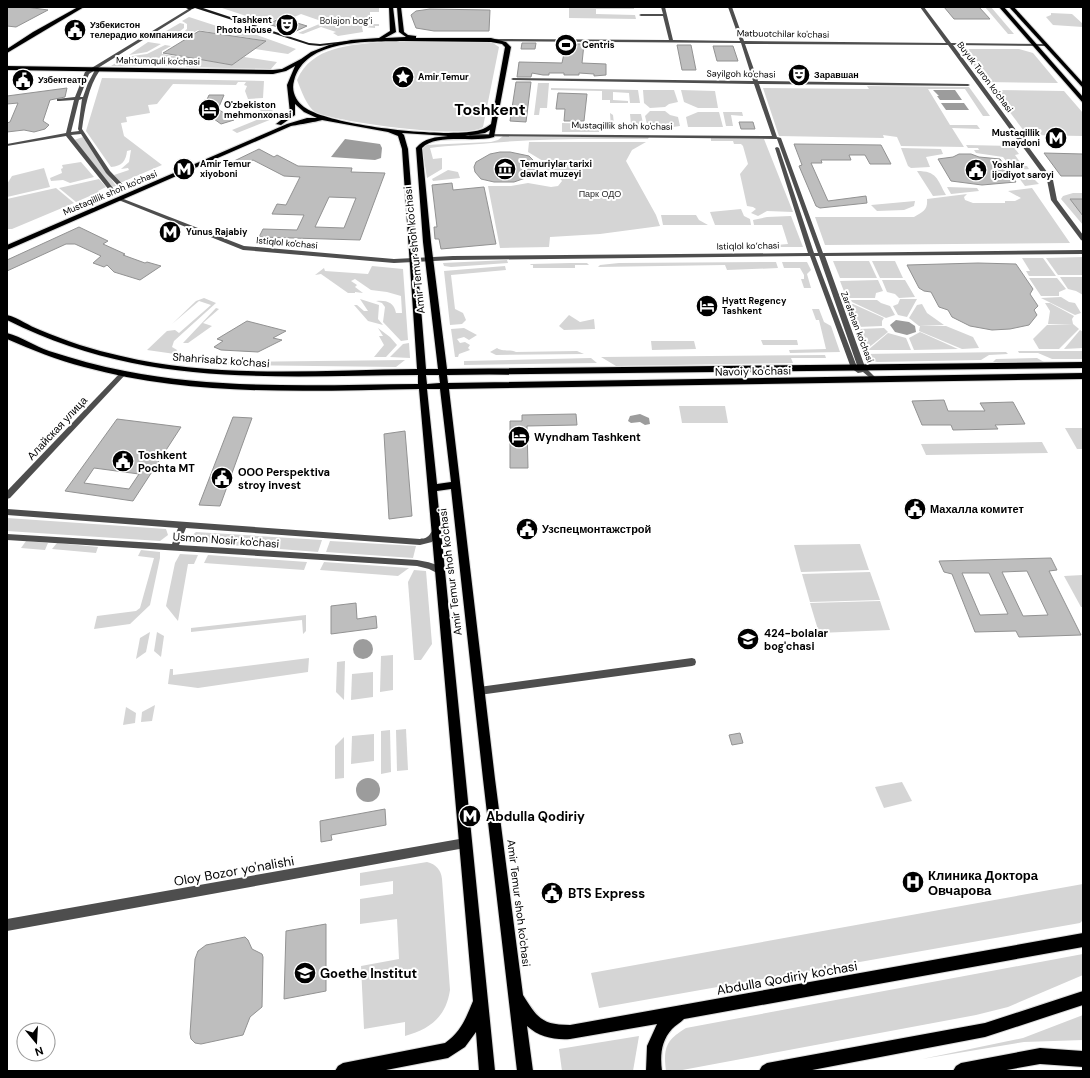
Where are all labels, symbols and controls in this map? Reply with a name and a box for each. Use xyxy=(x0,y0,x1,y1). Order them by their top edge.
theatre icon: Tashkent Photo House xyxy=(274,12,300,38)
place label: Tashkent Photo House xyxy=(217,14,273,36)
park label: Bolajon bog‘i xyxy=(320,15,372,27)
public building icon: Узбекистон телерадио компанияси xyxy=(62,17,88,43)
place label: Узбекистон телерадио компанияси xyxy=(90,19,193,41)
street label: Matbuotchilar ko'chasi xyxy=(737,27,829,41)
sports icon: Centris xyxy=(553,32,579,58)
place label: Centris xyxy=(582,39,615,51)
street label: Buyuk Turon ko'chasi xyxy=(954,39,1016,115)
street label: Mahtumquli ko'chasi xyxy=(116,54,200,68)
theatre icon: Заравшан xyxy=(786,62,812,88)
place icon: Amir Temur xyxy=(390,64,416,90)
public building icon: Узбектеатр xyxy=(10,67,36,93)
street label: Sayilgoh ko'chasi xyxy=(706,67,776,81)
place label: Заравшан xyxy=(814,69,859,81)
place label: Amir Temur xyxy=(418,71,469,83)
place label: Узбектеатр xyxy=(38,74,87,86)
hotel icon: O'zbekiston mehmonxonasi xyxy=(196,97,222,123)
place label: O'zbekiston mehmonxonasi xyxy=(224,99,291,121)
district label: Toshkent xyxy=(454,99,526,120)
street label: Mustaqillik shoh ko'chasi xyxy=(571,119,673,133)
metro station icon: Mustaqillik maydoni xyxy=(1043,125,1069,151)
place label: Mustaqillik maydoni xyxy=(992,127,1041,149)
metro station icon: Amir Temur xiyoboni xyxy=(171,156,197,182)
museum icon: Temuriylar tarixi davlat muzeyi xyxy=(492,156,518,182)
public building icon: Yoshlar ijodiyot saroyi xyxy=(963,157,989,183)
place label: Amir Temur xiyoboni xyxy=(200,158,251,180)
place label: Temuriylar tarixi davlat muzeyi xyxy=(520,158,592,180)
place label: Yoshlar ijodiyot saroyi xyxy=(992,159,1054,181)
street label: Mustaqillik shoh ko'chasi xyxy=(61,168,159,218)
street label: Amir Temur shoh ko'chasi xyxy=(400,186,428,314)
park label: Парк ОДО xyxy=(579,188,621,200)
metro station icon: Yunus Rajabiy xyxy=(157,219,183,245)
place label: Yunus Rajabiy xyxy=(186,226,248,238)
street label: Istiqlol ko'chasi xyxy=(256,234,318,252)
street label: Istiqlol ko‘chasi xyxy=(716,239,780,253)
street label: Zarafshan ko'chasi xyxy=(838,290,876,364)
hotel icon: Hyatt Regency Tashkent xyxy=(694,293,720,319)
place label: Hyatt Regency Tashkent xyxy=(722,295,787,317)
street label: Shahrisabz ko'chasi xyxy=(172,350,270,370)
street label: Navoiy ko'chasi xyxy=(715,363,791,379)
street label: Алайская улица xyxy=(24,393,91,463)
hotel icon: Wyndham Tashkent xyxy=(506,424,532,450)
place label: Wyndham Tashkent xyxy=(534,430,641,444)
public building icon: Toshkent Pochta MT xyxy=(110,448,136,474)
place label: Toshkent Pochta MT xyxy=(138,448,195,475)
public building icon: ООО Perspektiva stroy invest xyxy=(209,465,235,491)
place label: ООО Perspektiva stroy invest xyxy=(238,465,330,492)
public building icon: Махалла комитет xyxy=(902,496,928,522)
place label: Махалла комитет xyxy=(930,502,1025,516)
street label: Amir Temur shoh ko'chasi xyxy=(435,508,465,636)
public building icon: Узспецмонтажстрой xyxy=(514,516,540,542)
place label: Узспецмонтажстрой xyxy=(542,522,651,536)
street label: Usmon Nosir ko'chasi xyxy=(172,529,280,551)
school or university icon: 424-bolalar bog'chasi xyxy=(735,626,761,652)
place label: 424-bolalar bog'chasi xyxy=(764,626,829,653)
metro station icon: Abdulla Qodiriy xyxy=(457,803,483,829)
place label: Abdulla Qodiriy xyxy=(486,808,585,825)
street label: Amir Temur shoh ko'chasi xyxy=(504,839,534,967)
street label: Oloy Bozor yo'nalishi xyxy=(173,852,295,890)
place label: Клиника Доктора Овчарова xyxy=(928,867,1039,899)
hospital icon: Клиника Доктора Овчарова xyxy=(900,869,926,895)
public building icon: BTS Express xyxy=(539,880,565,906)
place label: BTS Express xyxy=(568,885,645,902)
street label: Abdulla Qodiriy ko'chasi xyxy=(715,957,859,999)
school or university icon: Goethe Institut xyxy=(292,960,318,986)
place label: Goethe Institut xyxy=(320,965,417,982)
north arrow xyxy=(16,1022,56,1062)
text: N xyxy=(33,1044,45,1059)

